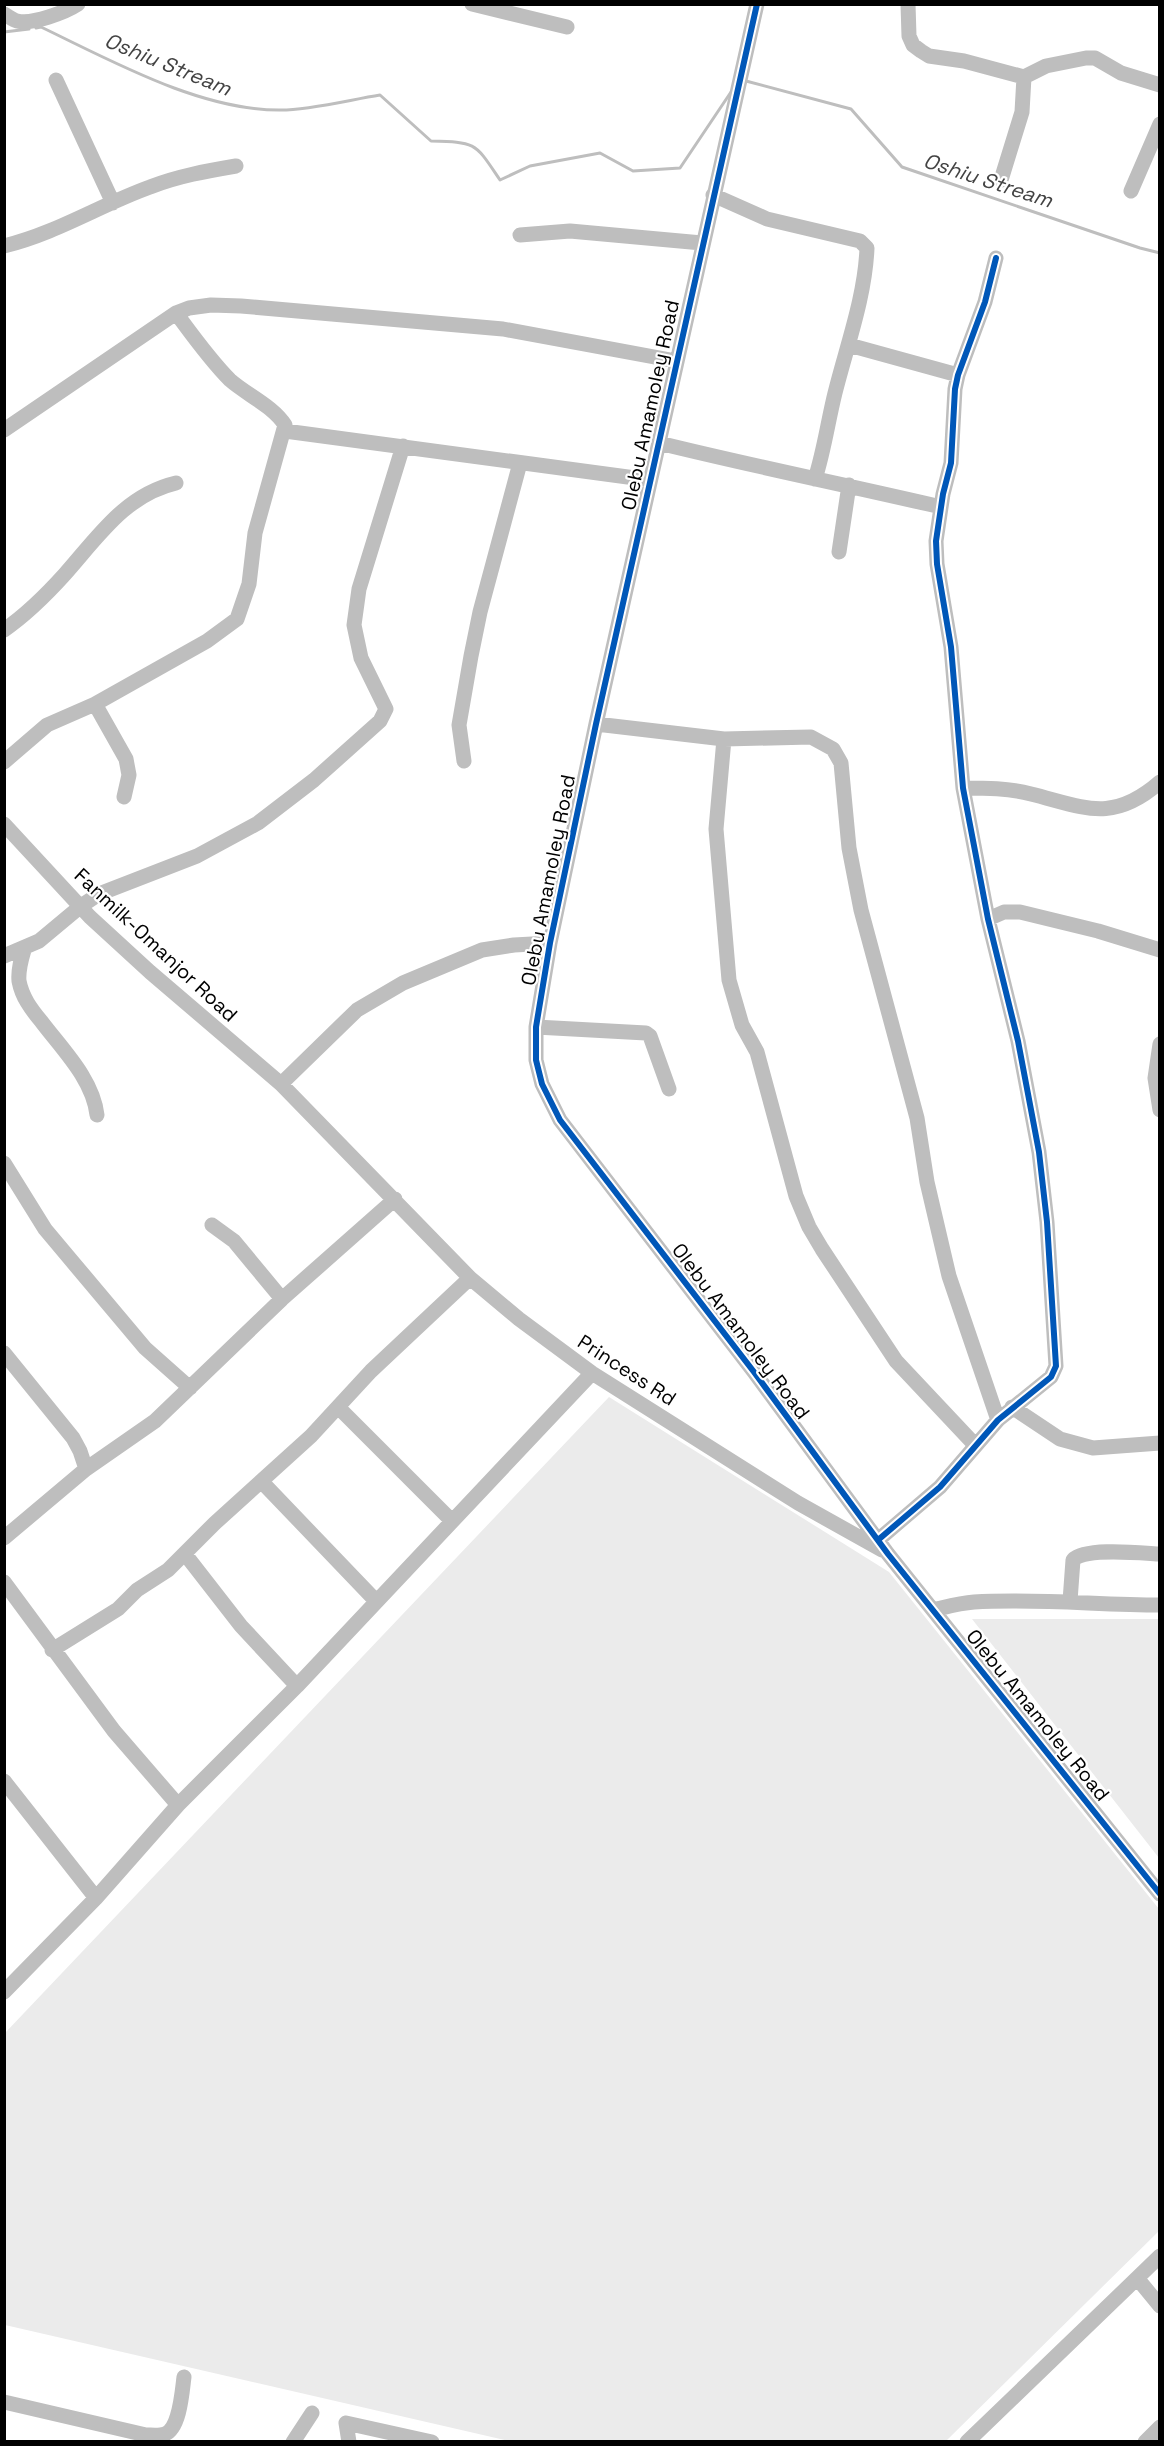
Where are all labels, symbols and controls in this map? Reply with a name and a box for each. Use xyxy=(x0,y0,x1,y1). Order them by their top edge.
water label: Oshiu Stream xyxy=(101,26,236,102)
water label: Oshiu Stream xyxy=(920,146,1057,214)
street label: Olebu Amamoley Road xyxy=(615,298,685,512)
street label: Olebu Amamoley Road xyxy=(515,772,581,988)
street label: Fanmilk-Omanjor Road xyxy=(69,862,243,1028)
street label: Olebu Amamoley Road xyxy=(666,1238,816,1424)
street label: Princess Rd xyxy=(573,1329,681,1411)
street label: Olebu Amamoley Road xyxy=(961,1624,1115,1806)

